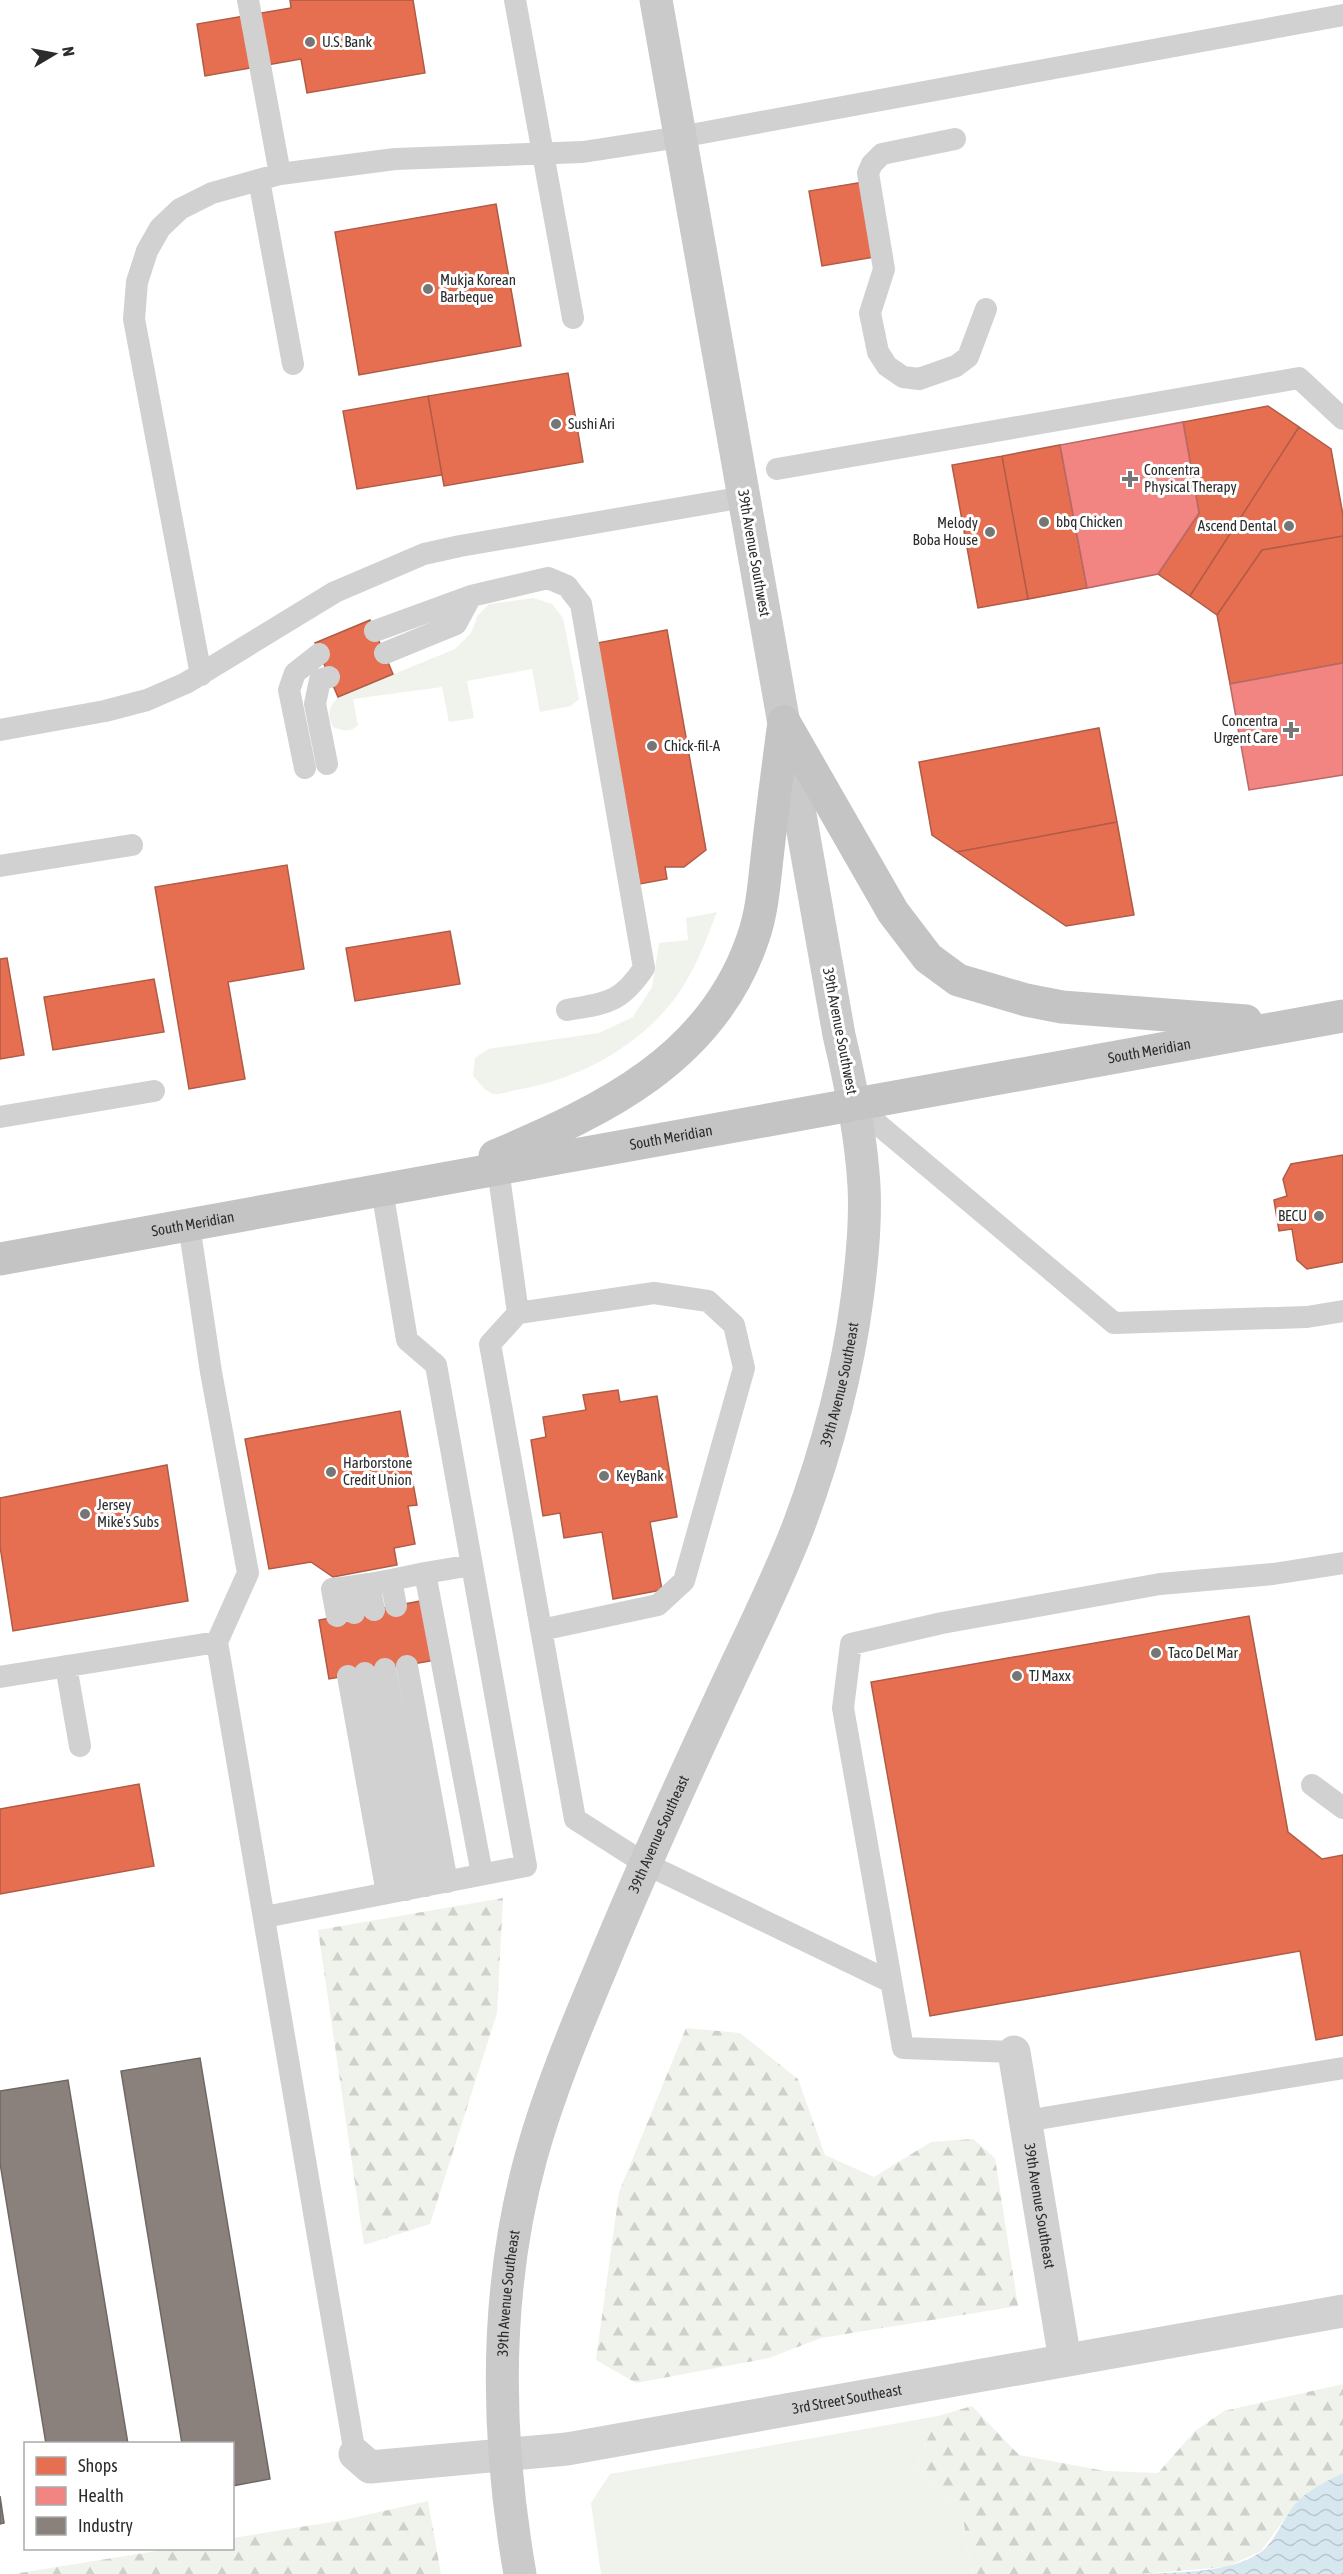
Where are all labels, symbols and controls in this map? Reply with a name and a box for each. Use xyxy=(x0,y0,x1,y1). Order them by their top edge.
north arrow xyxy=(24,24,84,84)
place label: U.S. Bank xyxy=(322,33,373,50)
marker: U.S. Bank xyxy=(303,35,317,49)
text: N xyxy=(59,45,78,58)
place label: Mukja Korean Barbeque xyxy=(440,271,516,305)
marker: Mukja Korean Barbeque xyxy=(421,282,435,296)
place label: Sushi Ari xyxy=(568,415,615,432)
marker: Sushi Ari xyxy=(549,417,563,431)
place label: Concentra Physical Therapy xyxy=(1144,461,1237,495)
marker: Concentra Physical Therapy xyxy=(1121,470,1139,488)
street label: 39th Avenue Southwest xyxy=(735,488,774,618)
place label: bbq Chicken xyxy=(1056,513,1123,530)
place label: Melody Boba House xyxy=(913,514,978,548)
marker: bbq Chicken xyxy=(1037,515,1051,529)
place label: Ascend Dental xyxy=(1198,517,1277,534)
marker: Ascend Dental xyxy=(1282,519,1296,533)
marker: Melody Boba House xyxy=(983,525,997,539)
place label: Concentra Urgent Care xyxy=(1214,712,1278,746)
marker: Concentra Urgent Care xyxy=(1282,721,1300,739)
place label: Chick-fil-A xyxy=(664,737,721,754)
marker: Chick-fil-A xyxy=(645,739,659,753)
street label: 39th Avenue Southwest xyxy=(820,966,861,1096)
street label: South Meridian xyxy=(1106,1035,1192,1066)
street label: South Meridian xyxy=(628,1121,714,1153)
place label: BECU xyxy=(1278,1207,1307,1224)
street label: South Meridian xyxy=(150,1208,236,1239)
marker: BECU xyxy=(1312,1209,1326,1223)
street label: 39th Avenue Southeast xyxy=(817,1321,862,1449)
place label: Harborstone Credit Union xyxy=(343,1454,412,1488)
marker: Harborstone Credit Union xyxy=(324,1465,338,1479)
place label: KeyBank xyxy=(616,1467,664,1484)
marker: KeyBank xyxy=(597,1469,611,1483)
place label: Jersey Mike's Subs xyxy=(97,1496,159,1530)
marker: Jersey Mike's Subs xyxy=(78,1507,92,1521)
place label: Taco Del Mar xyxy=(1168,1644,1238,1661)
marker: Taco Del Mar xyxy=(1149,1646,1163,1660)
place label: TJ Maxx xyxy=(1029,1667,1071,1684)
marker: TJ Maxx xyxy=(1010,1669,1024,1683)
street label: 39th Avenue Southeast xyxy=(625,1772,692,1895)
street label: 39th Avenue Southeast xyxy=(1021,2142,1059,2270)
street label: 39th Avenue Southeast xyxy=(494,2229,523,2357)
street label: 3rd Street Southeast xyxy=(791,2381,903,2417)
legend xyxy=(24,2442,234,2550)
text: Shops xyxy=(78,2455,118,2476)
text: Health xyxy=(78,2485,124,2506)
text: Industry xyxy=(78,2515,133,2536)

